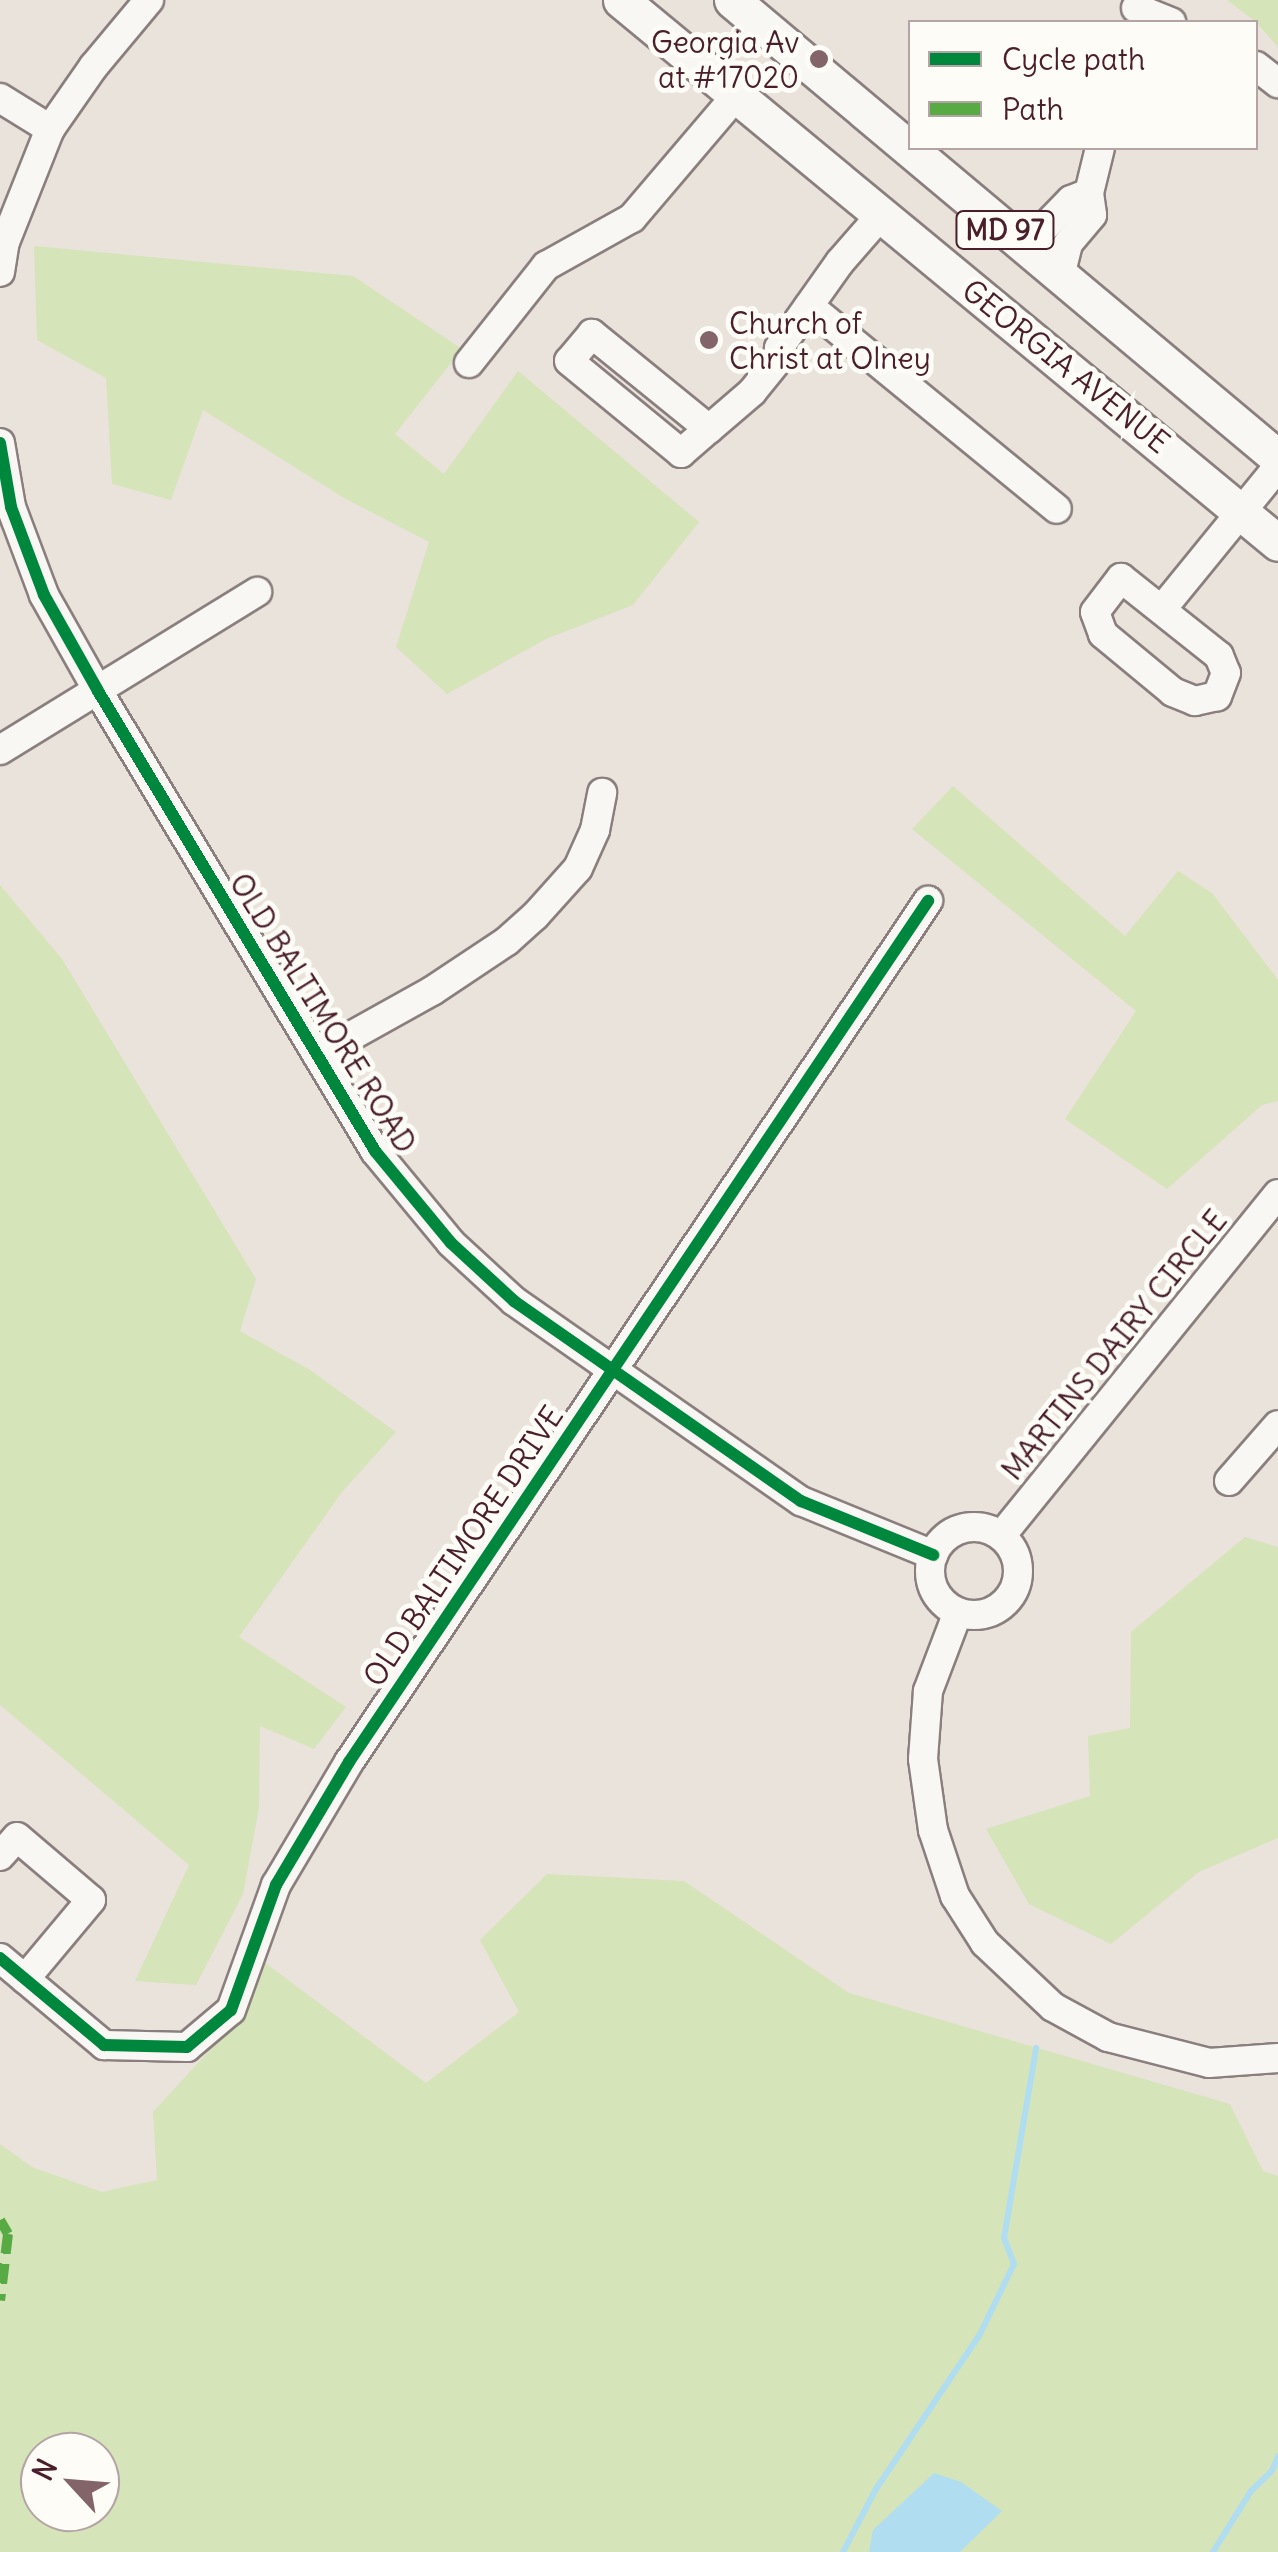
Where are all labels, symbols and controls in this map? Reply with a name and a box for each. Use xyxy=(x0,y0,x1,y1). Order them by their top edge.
legend xyxy=(908,20,1258,150)
place label: Georgia Av at #17020 xyxy=(651,24,799,94)
text: Cycle path xyxy=(1002,40,1145,78)
marker: Georgia Av at #17020 xyxy=(808,48,830,70)
text: Path xyxy=(1002,90,1064,128)
road number: MD 97 xyxy=(955,207,1055,253)
street label: GEORGIA AVENUE xyxy=(955,272,1177,460)
place label: Church of Christ at Olney xyxy=(729,305,931,376)
marker: Church of Christ at Olney xyxy=(698,329,720,351)
street label: OLD BALTIMORE ROAD xyxy=(222,866,424,1160)
street label: MARTINS DAIRY CIRCLE xyxy=(994,1203,1234,1487)
street label: OLD BALTIMORE DRIVE xyxy=(356,1399,570,1693)
north arrow xyxy=(20,2432,120,2532)
text: N xyxy=(24,2453,65,2486)

